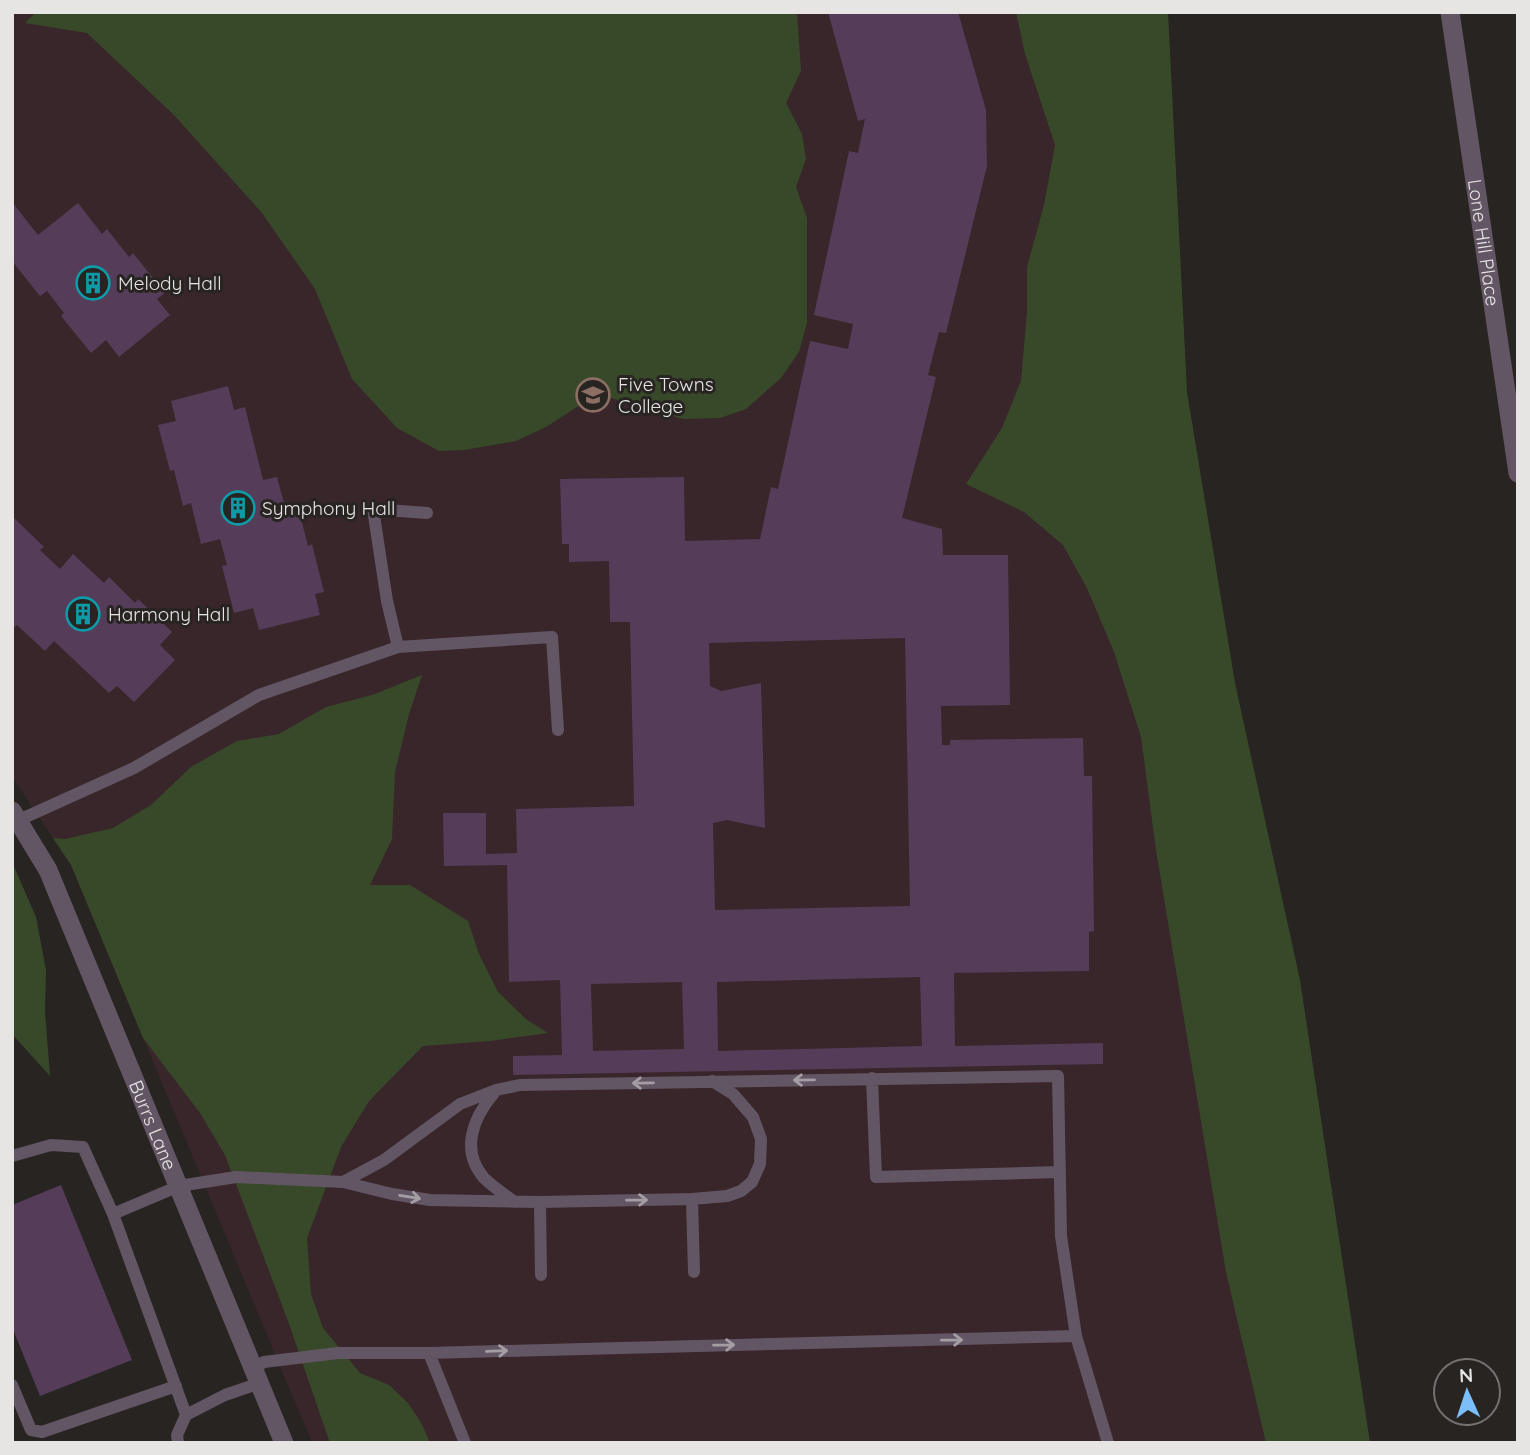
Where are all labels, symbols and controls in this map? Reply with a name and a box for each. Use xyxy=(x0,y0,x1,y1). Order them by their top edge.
street label: Lone Hill Place xyxy=(1463,177,1505,308)
building icon: Melody Hall xyxy=(74,264,112,302)
place label: Melody Hall xyxy=(118,271,222,295)
place label: Five Towns College xyxy=(618,372,714,418)
school or university icon: Five Towns College xyxy=(574,376,612,414)
building icon: Symphony Hall xyxy=(219,489,257,527)
place label: Symphony Hall xyxy=(262,496,395,520)
building icon: Harmony Hall xyxy=(64,595,102,633)
place label: Harmony Hall xyxy=(108,602,230,626)
one-way arrow xyxy=(793,1073,816,1086)
street label: Burrs Lane xyxy=(124,1076,182,1174)
one-way arrow xyxy=(632,1076,655,1089)
one-way arrow xyxy=(398,1191,420,1204)
one-way arrow xyxy=(625,1194,648,1207)
one-way arrow xyxy=(940,1333,963,1346)
one-way arrow xyxy=(713,1338,736,1352)
one-way arrow xyxy=(485,1344,508,1358)
north arrow xyxy=(1432,1357,1502,1427)
text: N xyxy=(1459,1363,1474,1387)

